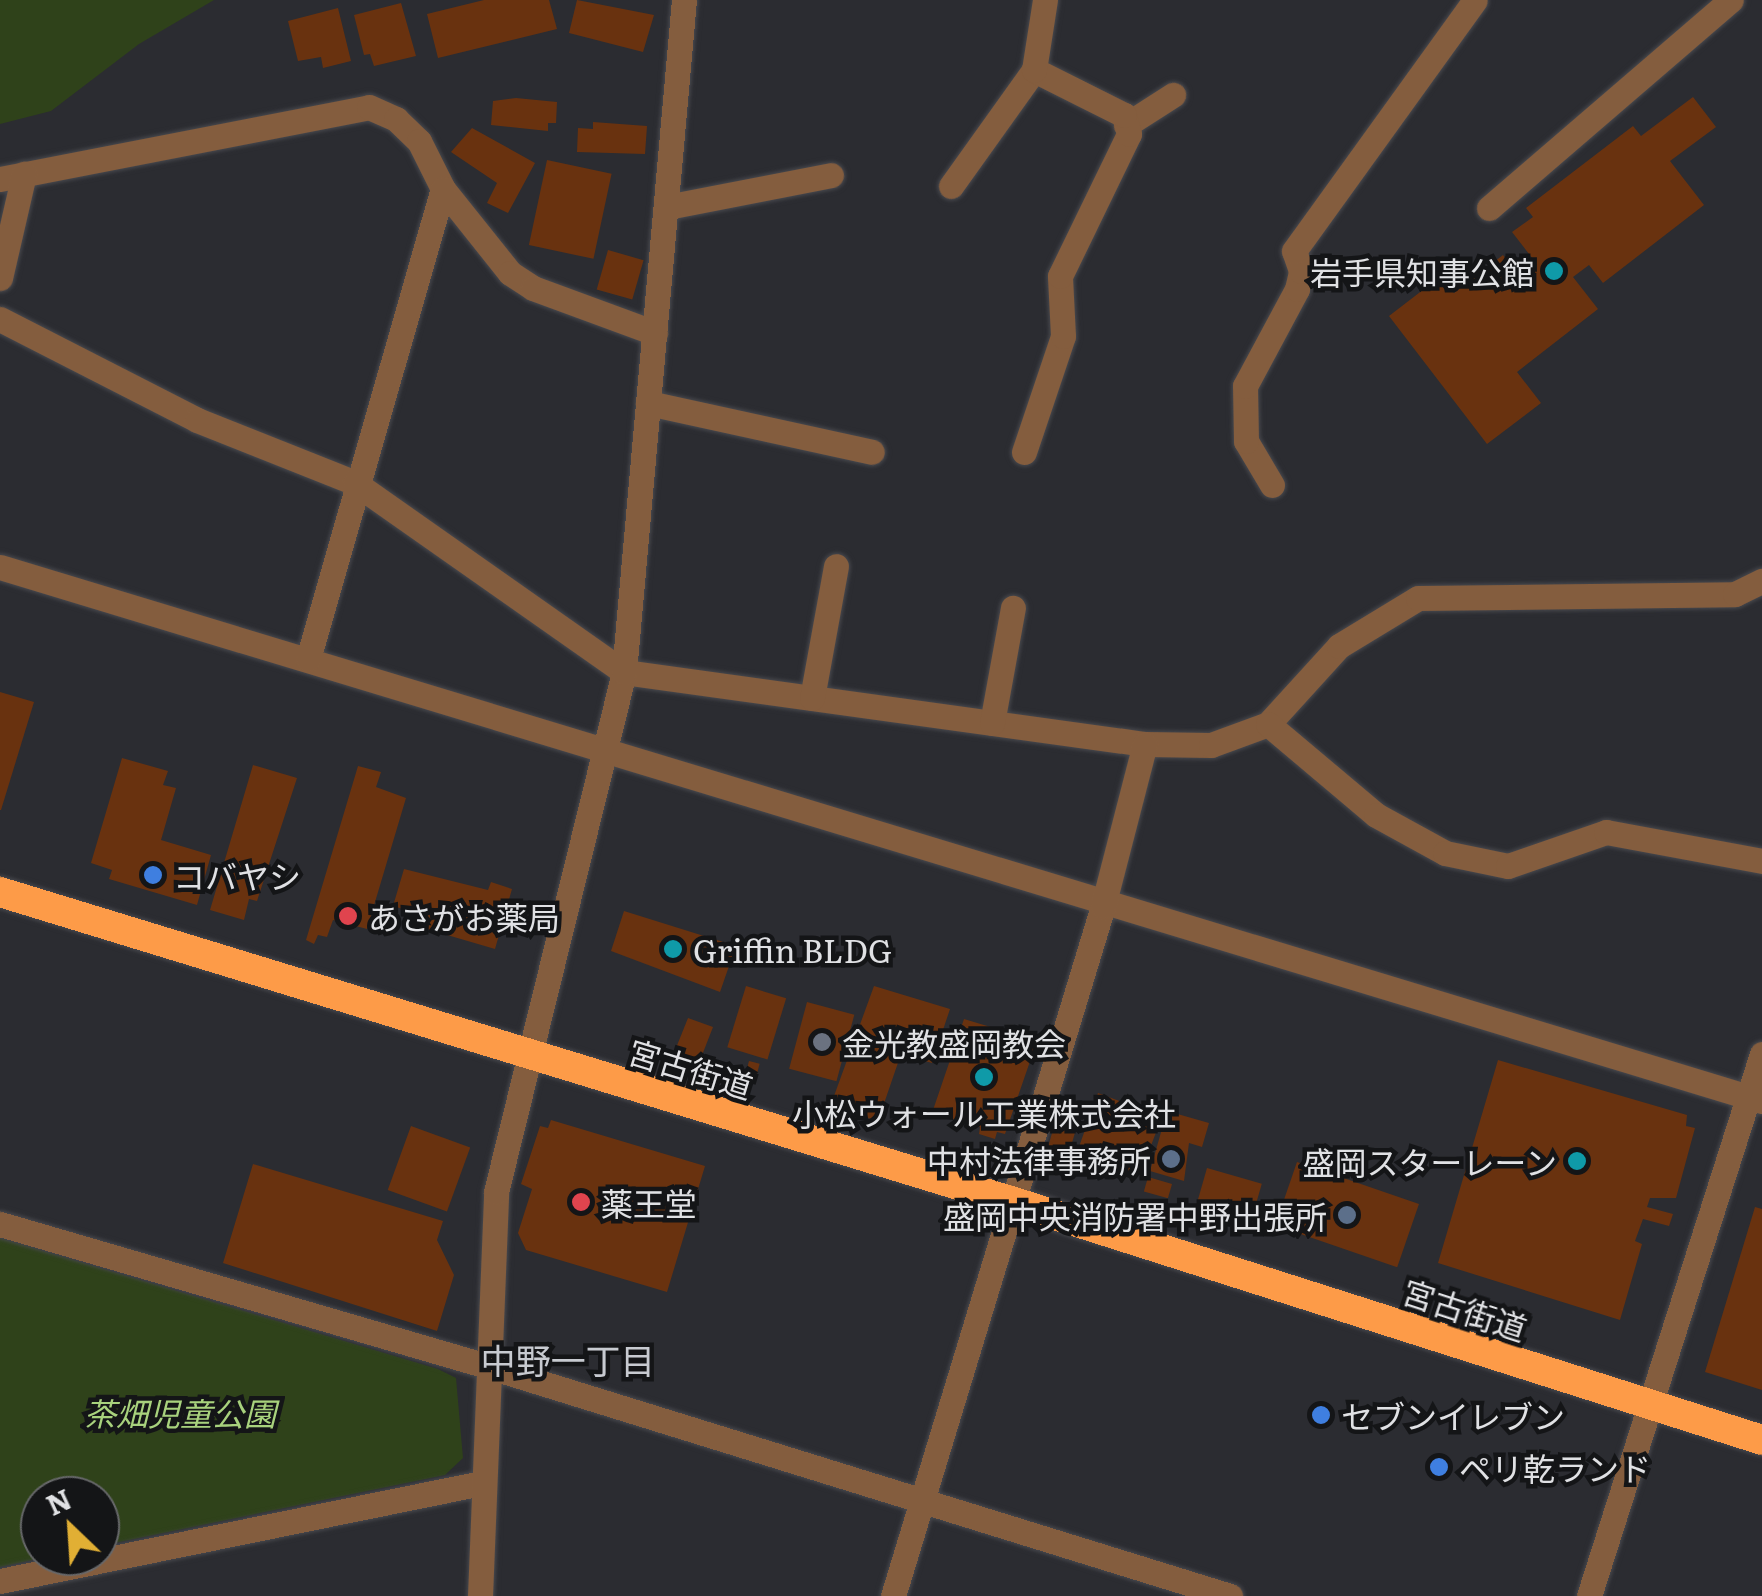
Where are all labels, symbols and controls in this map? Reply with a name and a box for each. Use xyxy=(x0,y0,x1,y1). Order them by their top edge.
place label: 岩手県知事公館 xyxy=(1310,252,1534,290)
marker: 岩手県知事公館 xyxy=(1543,260,1565,282)
place label: コバヤシ xyxy=(173,856,301,894)
marker: コバヤシ xyxy=(142,864,164,886)
place label: あさがお薬局 xyxy=(368,897,560,935)
marker: あさがお薬局 xyxy=(337,905,359,927)
place label: Griffin BLDG xyxy=(693,930,892,968)
marker: Griffin BLDG xyxy=(662,938,684,960)
place label: 金光教盛岡教会 xyxy=(842,1023,1066,1061)
street label: 宮古街道 xyxy=(624,1031,758,1105)
marker: 金光教盛岡教会 xyxy=(811,1031,833,1053)
marker: 小松ウォール工業株式会社 xyxy=(973,1066,995,1088)
place label: 小松ウォール工業株式会社 xyxy=(792,1093,1176,1131)
place label: 中村法律事務所 xyxy=(927,1140,1151,1178)
place label: 盛岡スターレーン xyxy=(1301,1142,1557,1180)
marker: 中村法律事務所 xyxy=(1160,1148,1182,1170)
marker: 盛岡スターレーン xyxy=(1566,1150,1588,1172)
place label: 薬王堂 xyxy=(601,1183,697,1221)
marker: 薬王堂 xyxy=(570,1191,592,1213)
place label: 盛岡中央消防署中野出張所 xyxy=(943,1196,1327,1234)
marker: 盛岡中央消防署中野出張所 xyxy=(1336,1204,1358,1226)
street label: 宮古街道 xyxy=(1398,1271,1532,1347)
district label: 中野一丁目 xyxy=(481,1338,655,1380)
park label: 茶畑児童公園 xyxy=(84,1393,276,1431)
place label: セブンイレブン xyxy=(1341,1396,1565,1434)
marker: セブンイレブン xyxy=(1310,1404,1332,1426)
place label: ペリ乾ランド xyxy=(1459,1448,1651,1486)
marker: ペリ乾ランド xyxy=(1428,1456,1450,1478)
north arrow xyxy=(20,1476,120,1576)
text: N xyxy=(39,1477,78,1525)

